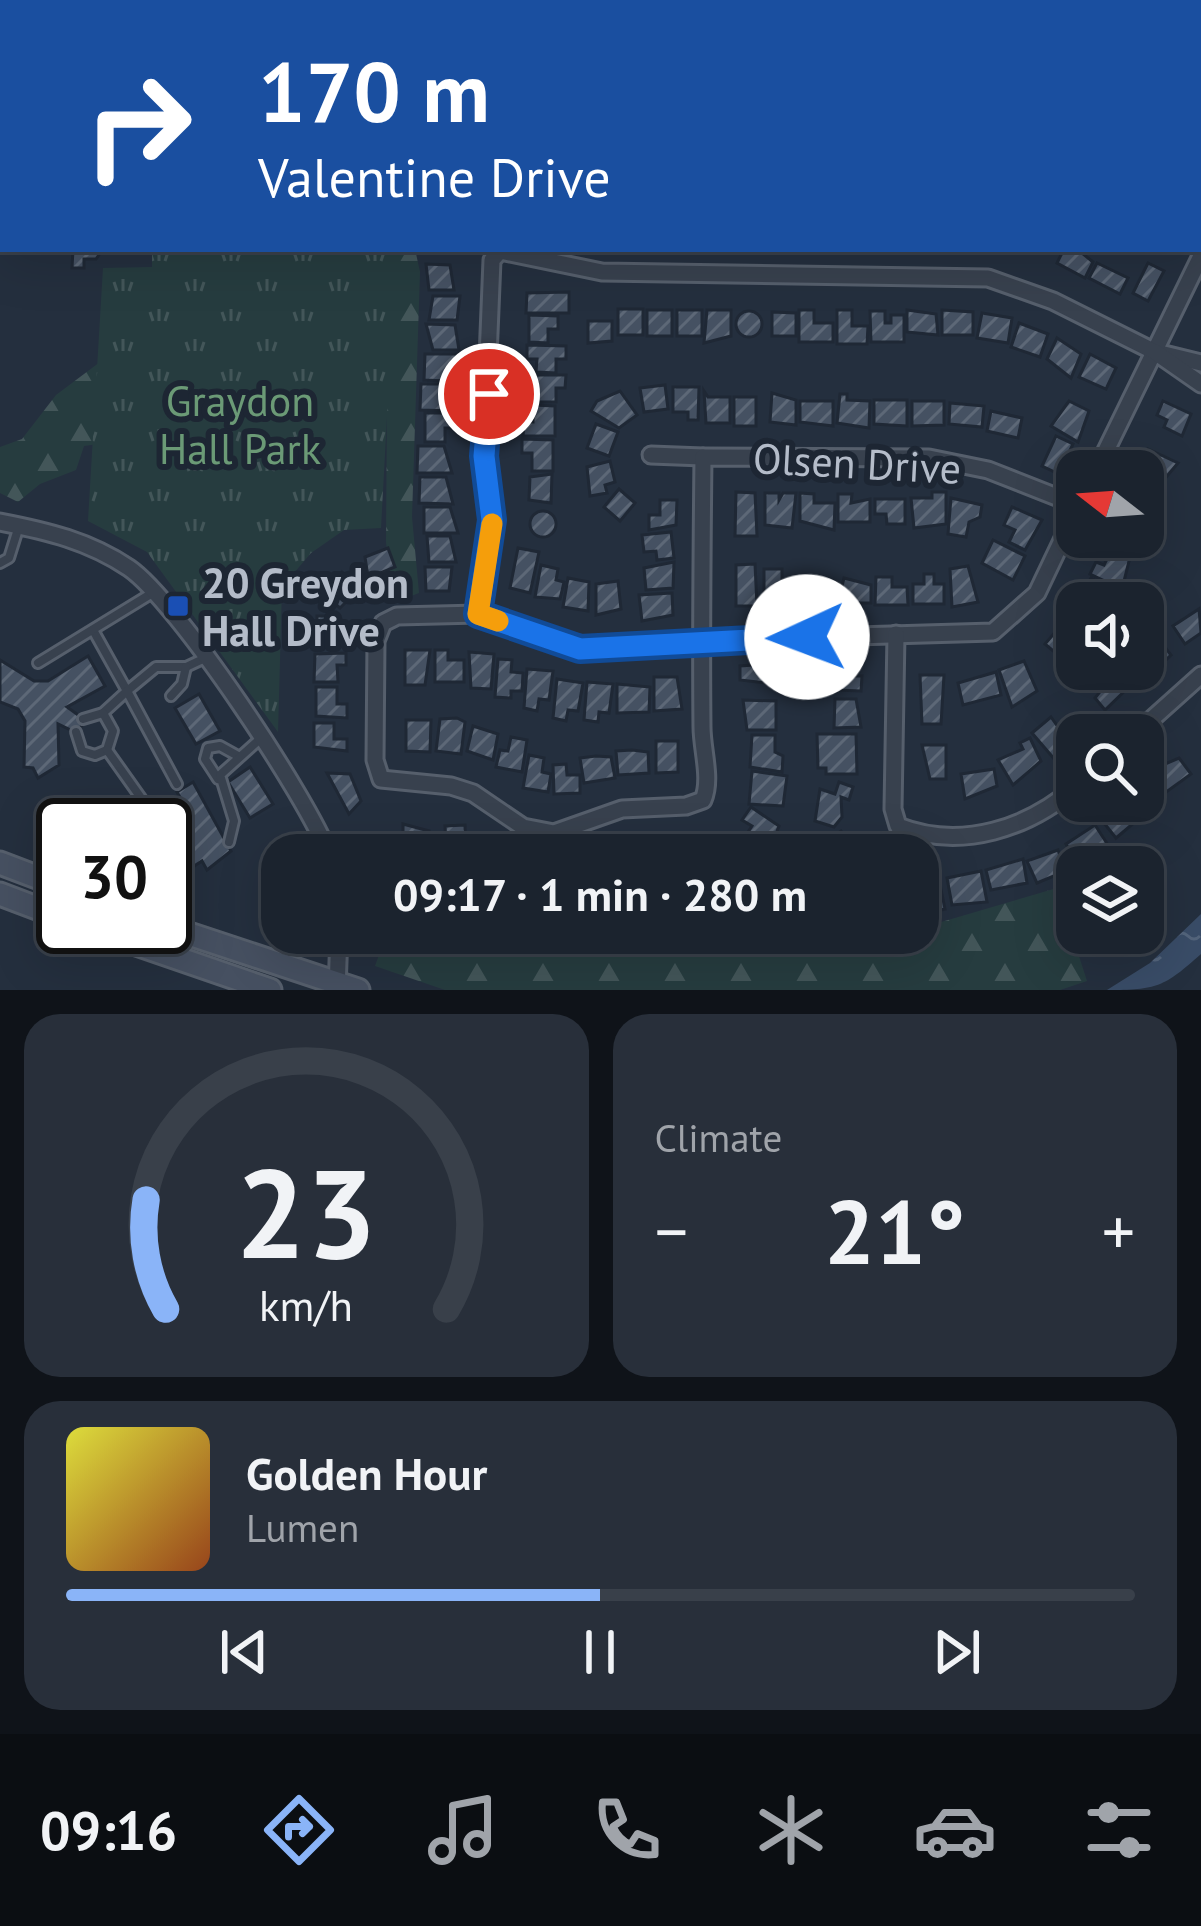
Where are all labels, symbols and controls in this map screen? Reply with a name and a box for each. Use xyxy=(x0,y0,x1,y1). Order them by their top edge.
text: 170 m xyxy=(258,36,490,145)
icon: right xyxy=(60,48,216,204)
text: Valentine Drive xyxy=(258,142,611,212)
pin xyxy=(438,343,540,445)
icon: arrive xyxy=(456,361,522,427)
park label: Graydon Hall Park xyxy=(159,373,321,476)
street label: Olsen Drive xyxy=(752,430,962,496)
north arrow xyxy=(1056,450,1164,558)
map controls xyxy=(1056,450,1164,954)
place label: 20 Greydon Hall Drive xyxy=(202,555,409,658)
position arrow xyxy=(744,574,870,700)
button: sound xyxy=(1056,582,1164,690)
marker: 20 Greydon Hall Drive xyxy=(165,593,191,619)
button: search xyxy=(1056,714,1164,822)
speed limit sign: 30 xyxy=(36,798,192,954)
button: layers xyxy=(1056,846,1164,954)
text: 09:17 · 1 min · 280 m xyxy=(393,865,807,923)
text: Climate xyxy=(655,1112,782,1163)
text: 23 xyxy=(235,1131,377,1292)
text: 21° xyxy=(824,1172,965,1289)
text: − xyxy=(655,1188,688,1273)
text: + xyxy=(1102,1188,1135,1273)
text: km/h xyxy=(259,1276,353,1332)
text: Golden Hour xyxy=(246,1444,487,1502)
text: Lumen xyxy=(246,1502,359,1553)
icon: previous xyxy=(211,1619,277,1685)
icon: pause xyxy=(567,1619,633,1685)
icon: next xyxy=(924,1619,990,1685)
icon: directions xyxy=(257,1788,341,1872)
icon: music xyxy=(421,1788,505,1872)
icon: phone xyxy=(585,1788,669,1872)
icon: climate xyxy=(749,1788,833,1872)
icon: car xyxy=(913,1788,997,1872)
icon: filters xyxy=(1077,1788,1161,1872)
text: 09:16 xyxy=(40,1795,177,1865)

